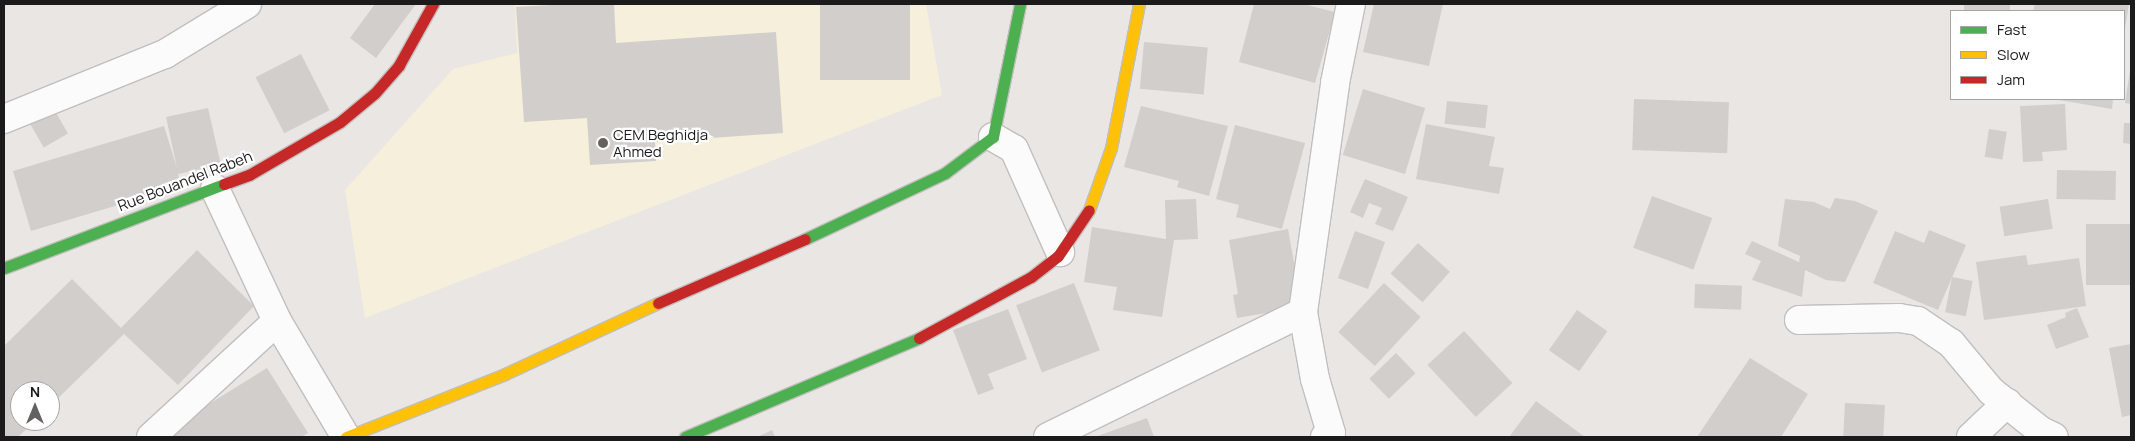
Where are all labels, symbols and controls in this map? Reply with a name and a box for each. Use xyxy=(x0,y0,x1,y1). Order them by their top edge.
legend xyxy=(1950,10,2125,100)
text: Fast xyxy=(1997,19,2026,40)
text: Slow xyxy=(1997,44,2030,65)
text: Jam xyxy=(1997,69,2025,90)
place label: CEM Beghidja Ahmed xyxy=(613,125,708,160)
marker: CEM Beghidja Ahmed xyxy=(597,137,609,149)
street label: Rue Bouandel Rabeh xyxy=(115,147,255,215)
north arrow xyxy=(10,381,60,431)
text: N xyxy=(30,382,40,401)

